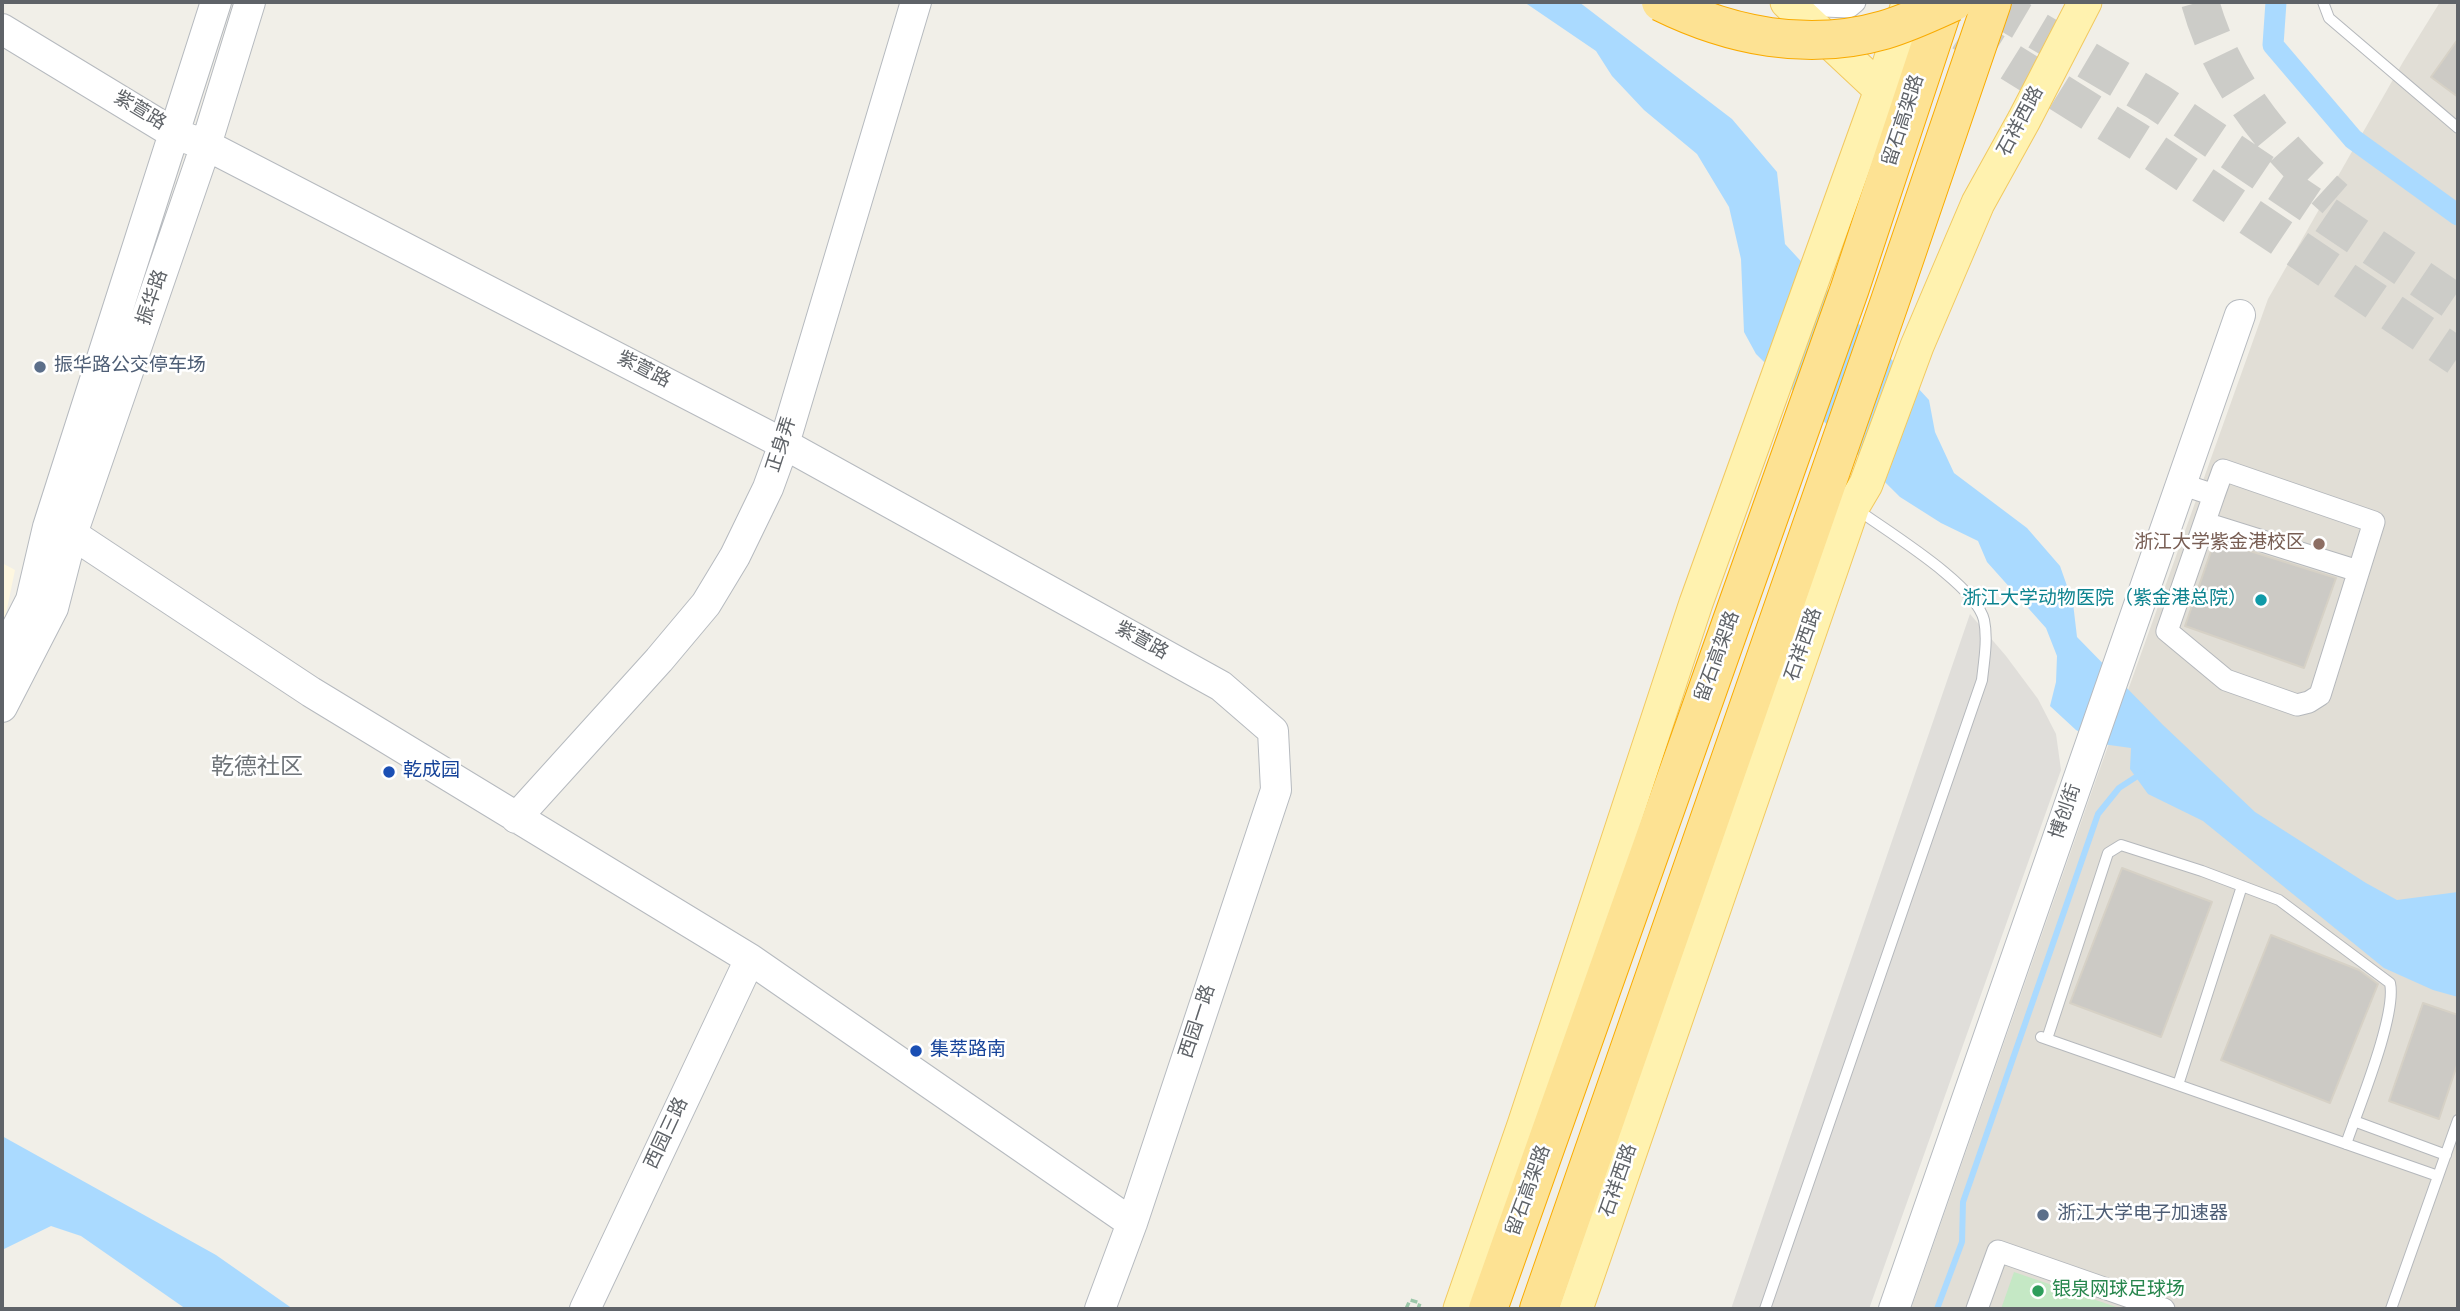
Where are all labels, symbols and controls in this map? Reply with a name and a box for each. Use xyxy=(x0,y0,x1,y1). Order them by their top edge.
street label: 留石高架路 xyxy=(1879,72,1931,170)
street label: 石祥西路 xyxy=(1994,83,2050,161)
street label: 紫萱路 xyxy=(109,88,169,136)
street label: 振华路 xyxy=(134,267,174,329)
street label: 紫萱路 xyxy=(612,348,674,394)
place label: 振华路公交停车场 xyxy=(54,356,206,378)
marker: 振华路公交停车场 xyxy=(32,359,48,375)
street label: 正身弄 xyxy=(763,414,803,476)
place label: 浙江大学紫金港校区 xyxy=(2134,533,2305,555)
marker: 浙江大学紫金港校区 xyxy=(2311,536,2327,552)
place label: 浙江大学动物医院（紫金港总院） xyxy=(1962,589,2247,611)
marker: 浙江大学动物医院（紫金港总院） xyxy=(2253,592,2269,608)
street label: 石祥西路 xyxy=(1782,605,1828,685)
street label: 留石高架路 xyxy=(1692,608,1746,706)
street label: 紫萱路 xyxy=(1111,618,1171,666)
district label: 乾德社区 xyxy=(211,755,303,783)
place label: 乾成园 xyxy=(403,761,460,783)
marker: 乾成园 xyxy=(381,764,397,780)
street label: 博创街 xyxy=(2047,781,2087,843)
street label: 西园一路 xyxy=(1176,982,1222,1062)
place label: 集萃路南 xyxy=(930,1040,1006,1062)
marker: 集萃路南 xyxy=(908,1043,924,1059)
street label: 西园三路 xyxy=(642,1095,694,1173)
street label: 石祥西路 xyxy=(1597,1141,1643,1221)
street label: 留石高架路 xyxy=(1503,1142,1557,1240)
place label: 浙江大学电子加速器 xyxy=(2057,1204,2228,1226)
marker: 浙江大学电子加速器 xyxy=(2035,1207,2051,1223)
place label: 银泉网球足球场 xyxy=(2052,1280,2185,1302)
marker: 银泉网球足球场 xyxy=(2030,1283,2046,1299)

